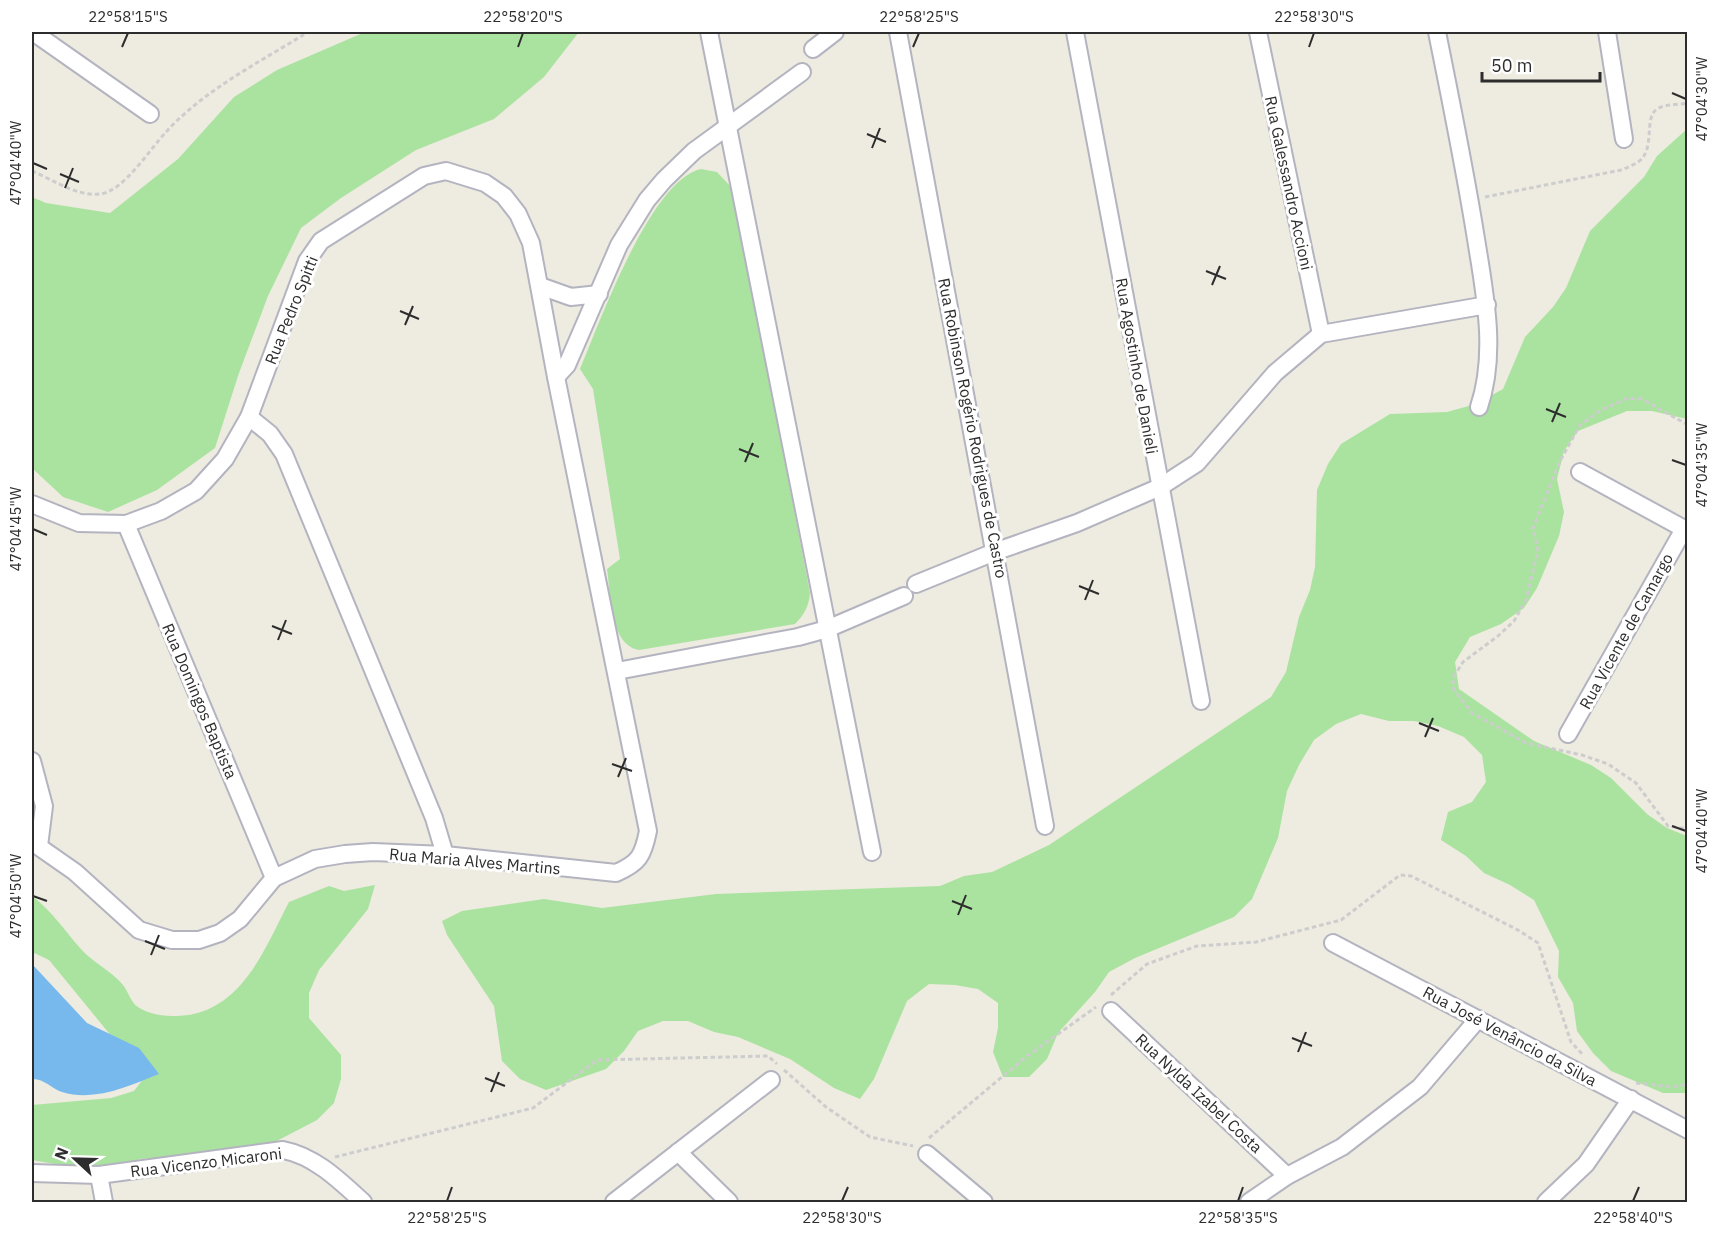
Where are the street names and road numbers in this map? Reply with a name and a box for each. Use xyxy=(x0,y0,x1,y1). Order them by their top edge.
street label: Rua Galessandro Accioni xyxy=(1261,94,1317,272)
street label: Rua Pedro Spitti xyxy=(260,253,322,367)
street label: Rua Robinson Rogério Rodrigues de Castro xyxy=(934,276,1012,580)
street label: Rua Agostinho de Danieli xyxy=(1112,276,1162,456)
street label: Rua Vicente de Camargo xyxy=(1575,550,1677,712)
street label: Rua Domingos Baptista xyxy=(158,620,242,782)
street label: Rua Maria Alves Martins xyxy=(389,844,561,878)
street label: Rua José Venâncio da Silva xyxy=(1420,982,1601,1091)
street label: Rua Nylda Izabel Costa xyxy=(1131,1029,1267,1157)
street label: Rua Vicenzo Micaroni xyxy=(129,1143,283,1181)

